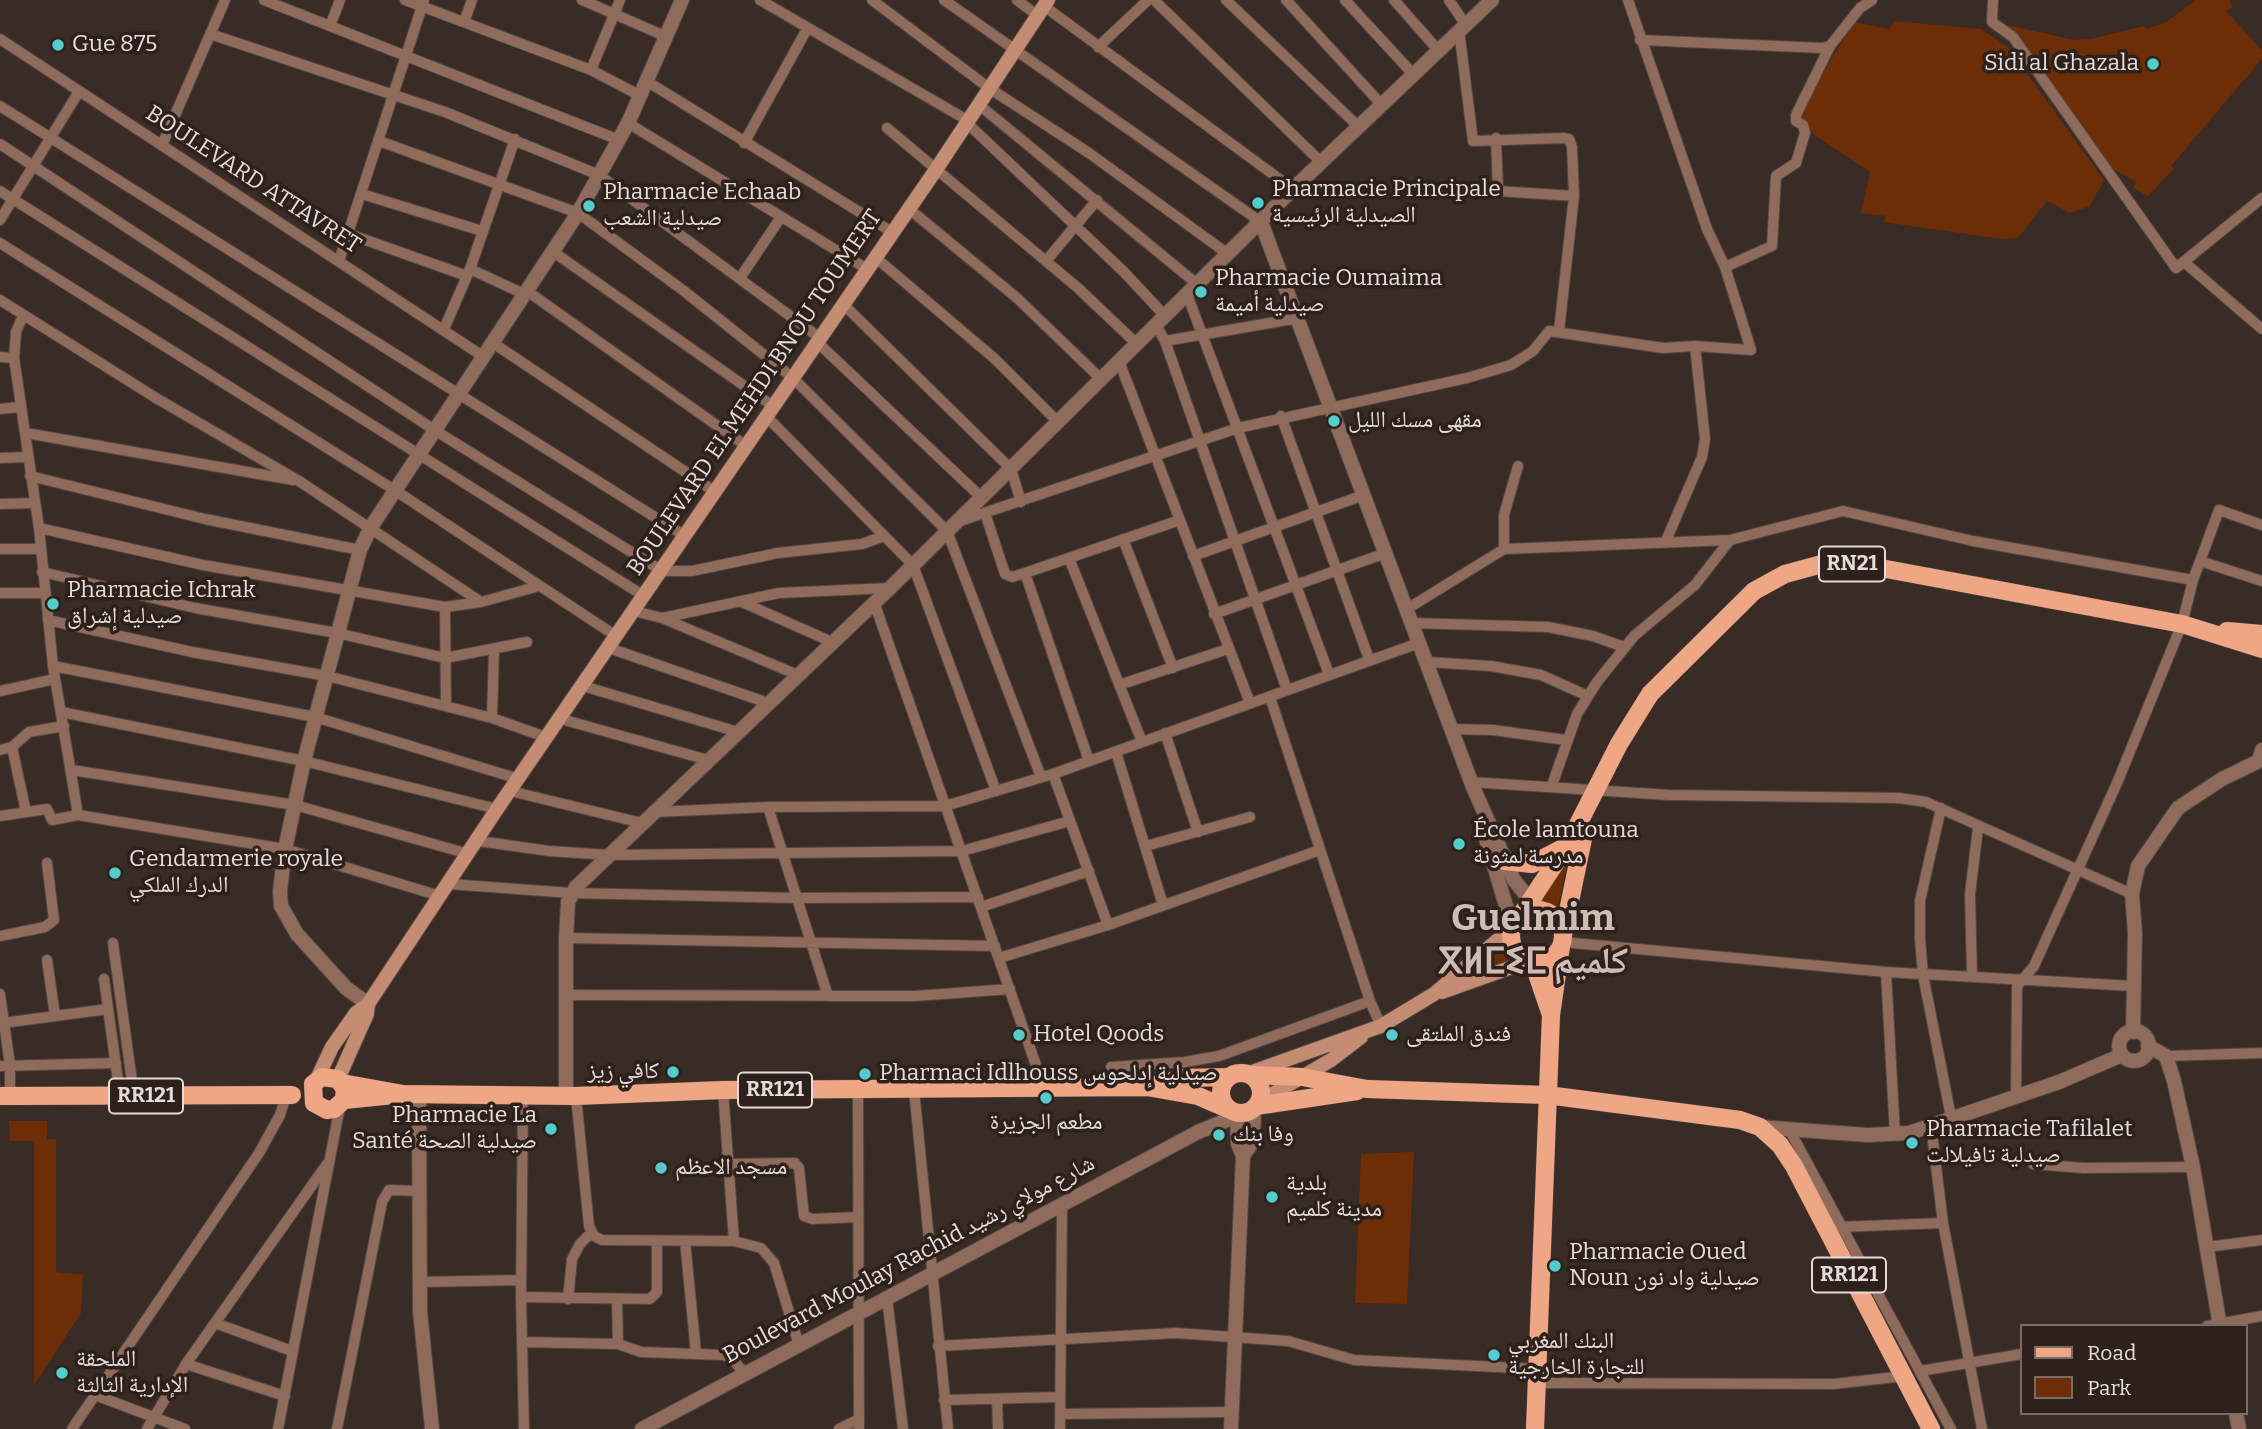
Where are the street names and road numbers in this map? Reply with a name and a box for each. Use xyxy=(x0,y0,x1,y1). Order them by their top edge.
street label: BOULEVARD ATTAVRET xyxy=(140,100,366,260)
street label: BOULEVARD EL MEHDI BNOU TOUMERT xyxy=(622,205,888,581)
road number: RN21 xyxy=(1819,546,1885,582)
road number: RR121 xyxy=(738,1072,812,1108)
road number: RR121 xyxy=(109,1078,183,1114)
street label: Boulevard Moulay Rachid شارع مولاي رشيد xyxy=(718,1150,1100,1370)
road number: RR121 xyxy=(1812,1258,1886,1292)

